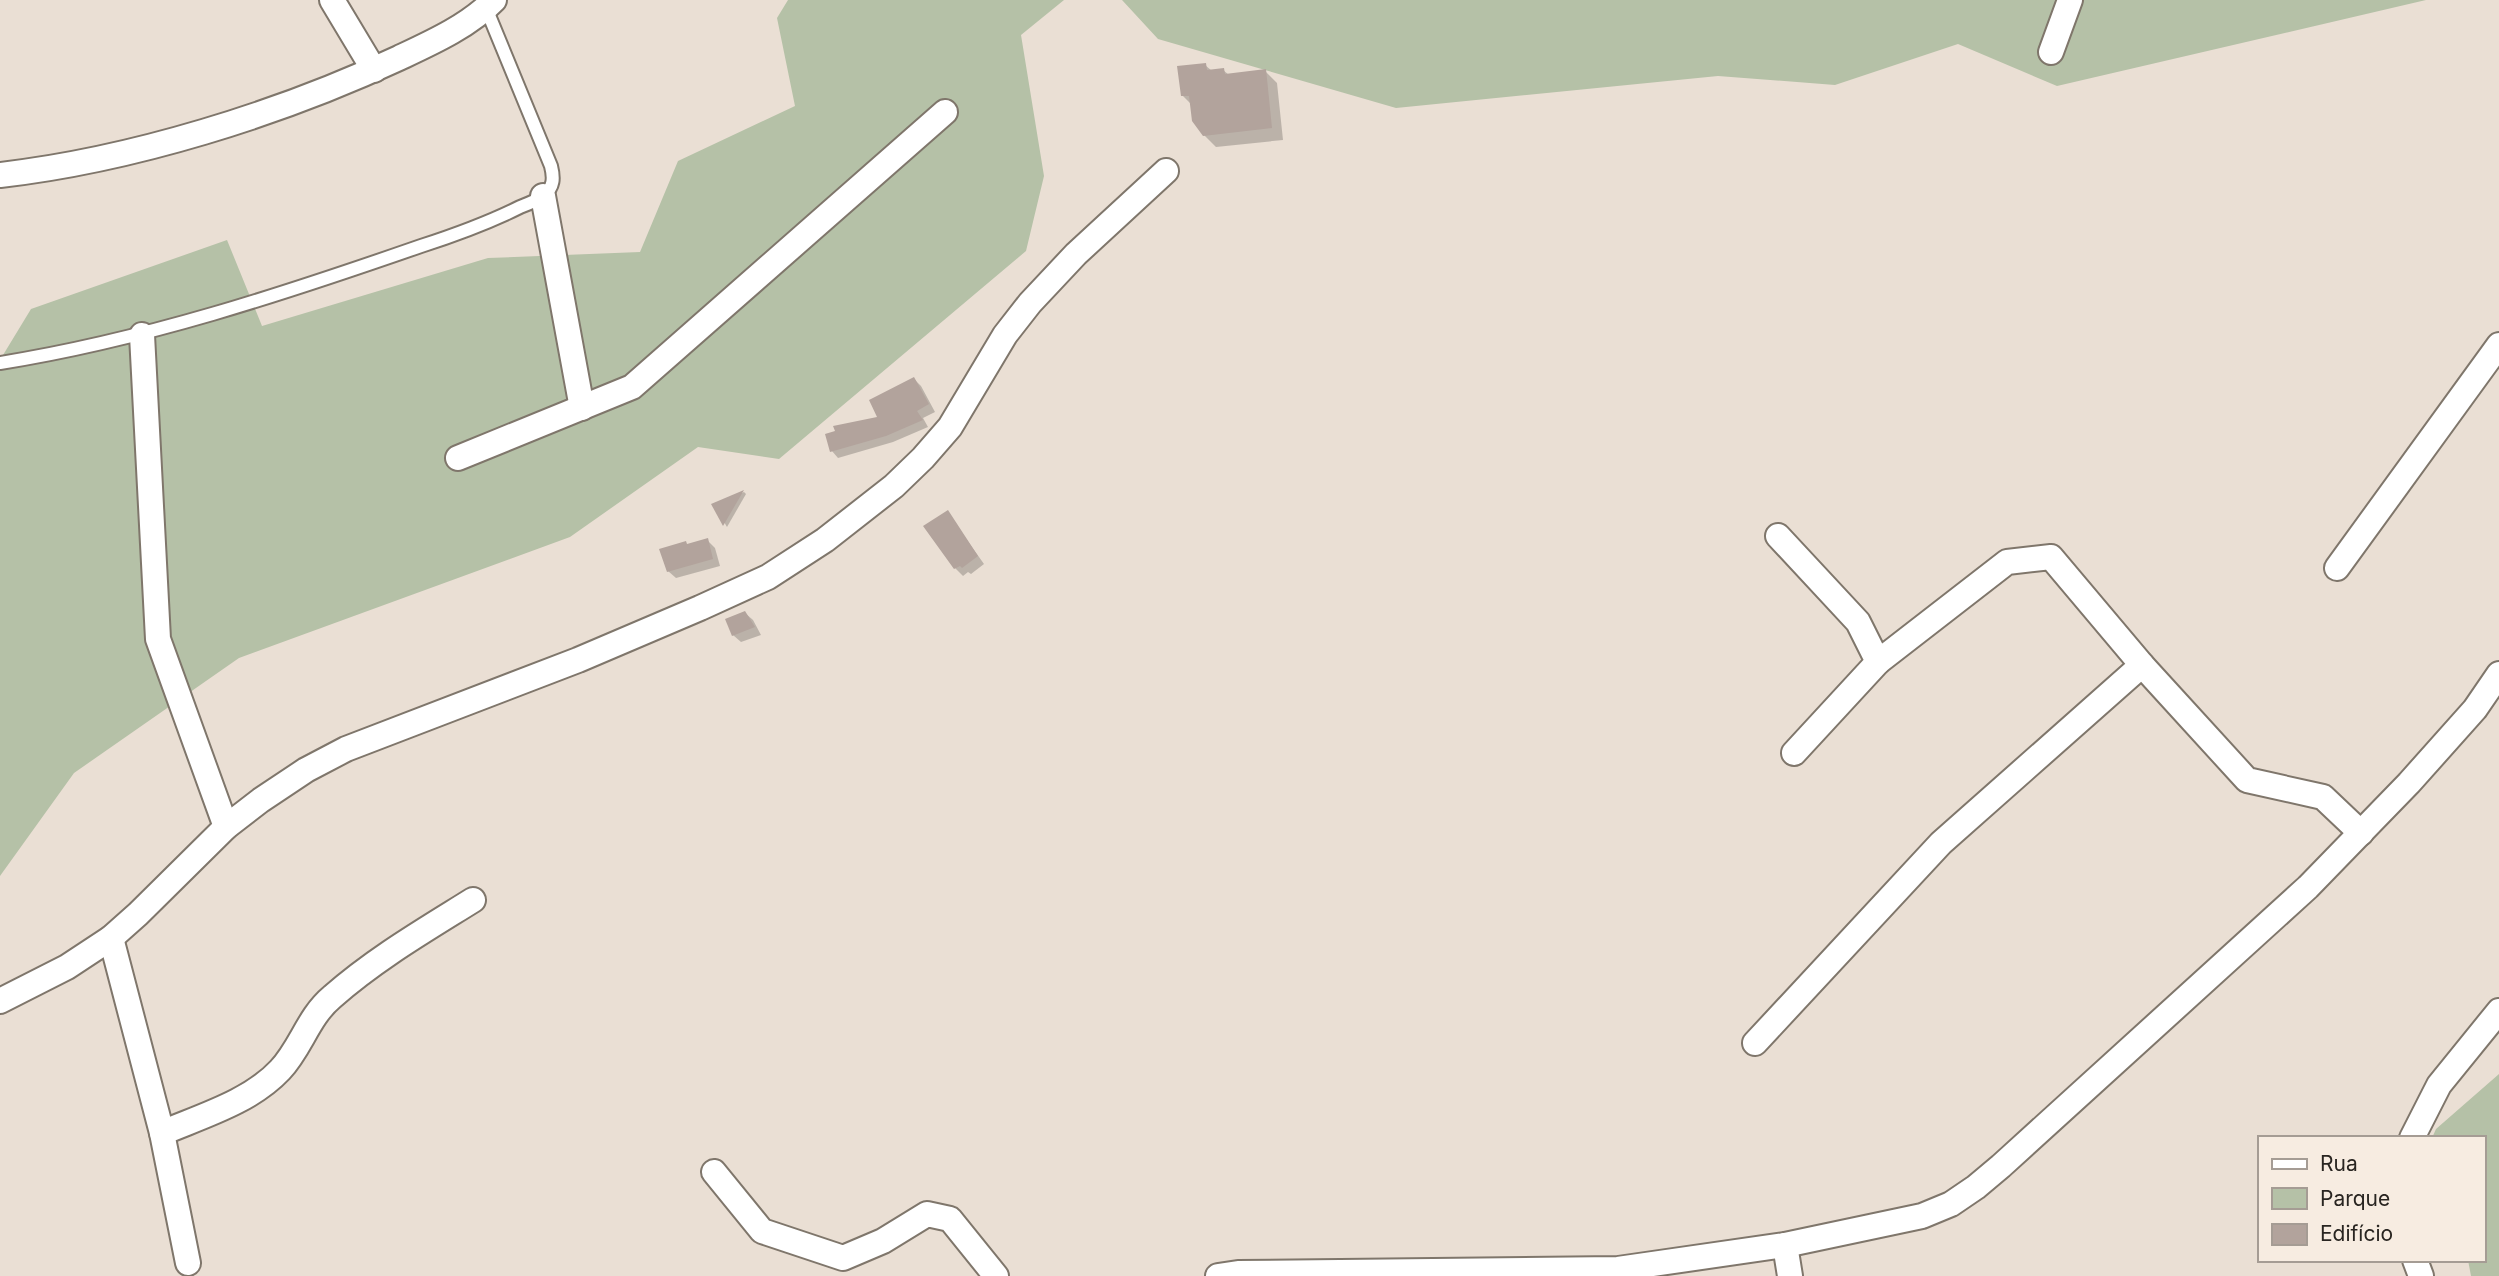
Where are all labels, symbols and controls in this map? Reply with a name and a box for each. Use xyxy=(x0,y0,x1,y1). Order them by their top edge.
legend xyxy=(2258,1136,2485,1262)
text: Rua xyxy=(2320,1151,2358,1176)
text: Parque xyxy=(2320,1186,2390,1211)
text: Edifício xyxy=(2320,1221,2393,1246)

